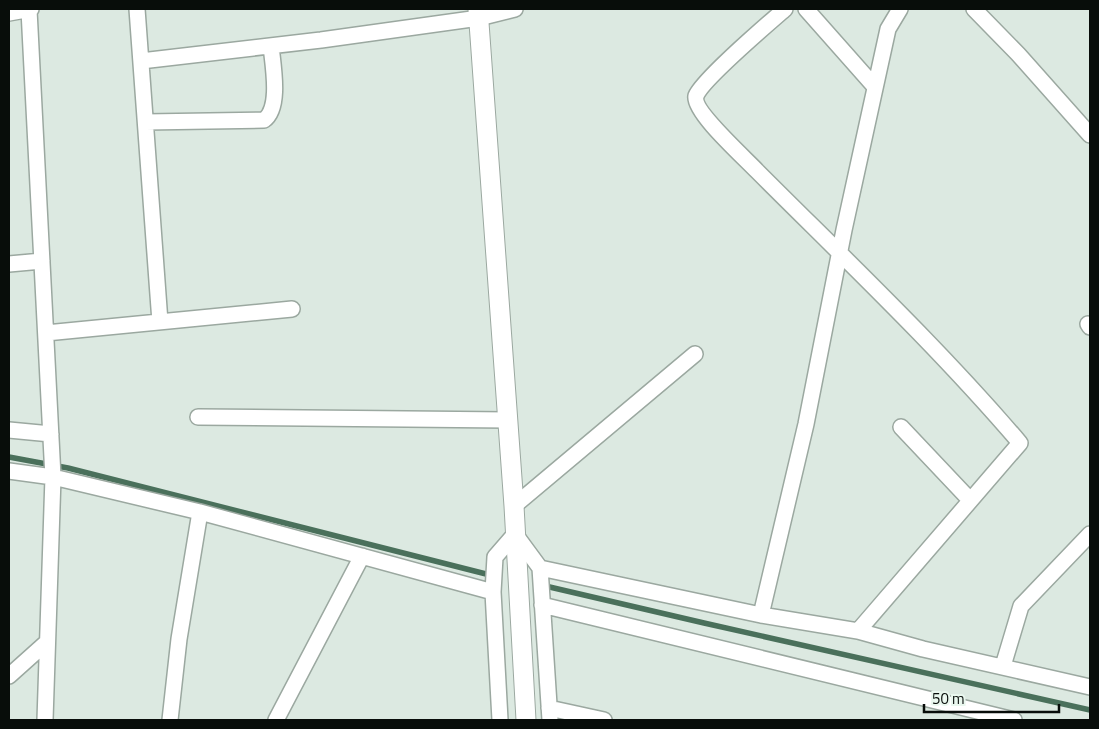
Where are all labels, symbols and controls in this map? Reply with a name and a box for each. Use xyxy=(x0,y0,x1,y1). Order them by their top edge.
scale bar xyxy=(924,682,1059,714)
text: 50 m xyxy=(932,687,965,710)

